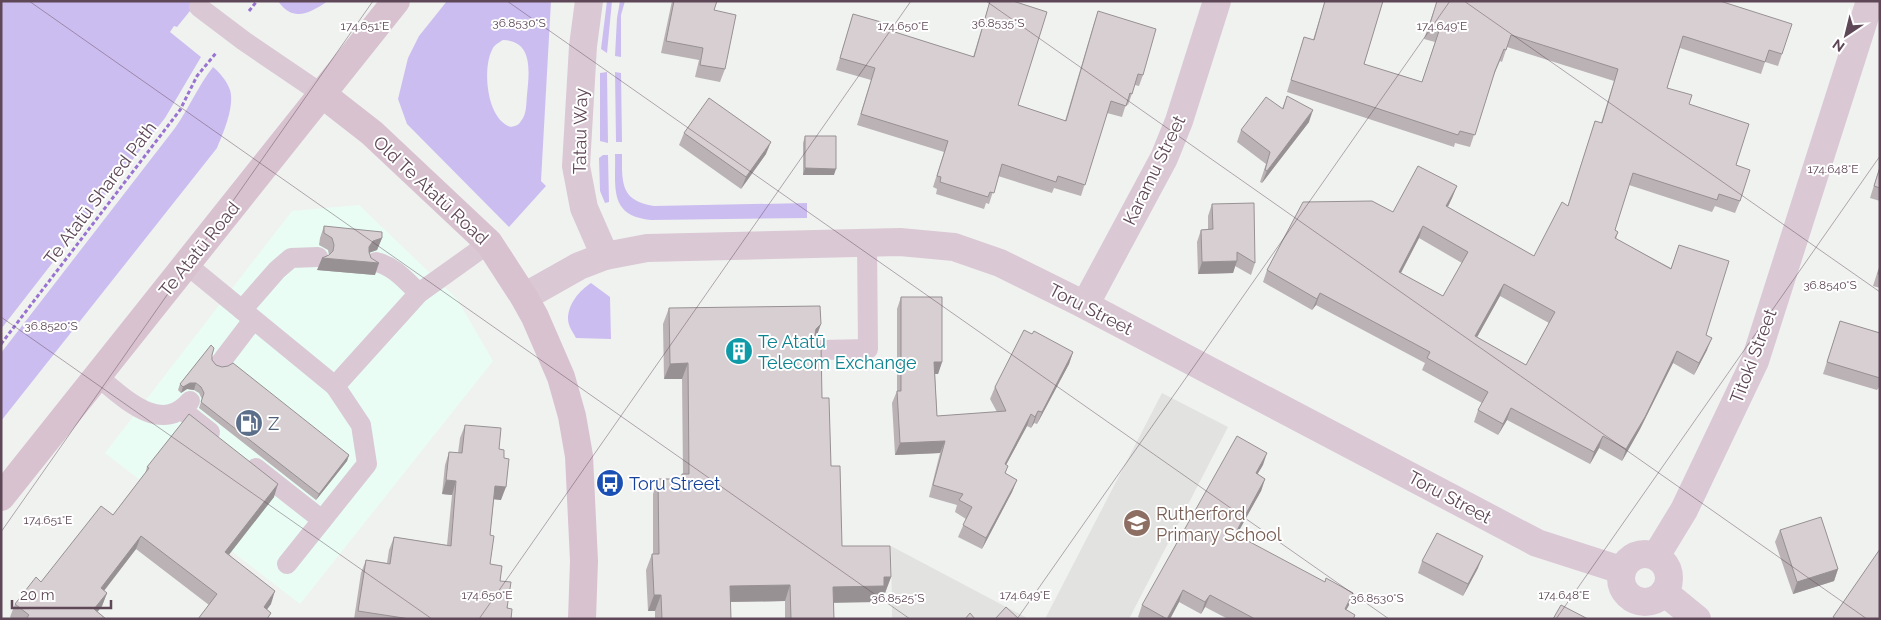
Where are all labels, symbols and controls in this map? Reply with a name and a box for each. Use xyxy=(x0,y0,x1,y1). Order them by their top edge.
north arrow xyxy=(1821,10,1871,60)
text: 36.8530°S xyxy=(492,16,546,30)
text: 36.8535°S xyxy=(972,16,1025,30)
text: 174.651°E xyxy=(341,19,389,33)
text: 174.650°E xyxy=(877,19,929,33)
text: 174.649°E xyxy=(1417,19,1467,33)
text: N xyxy=(1830,36,1848,55)
street label: Tatau Way xyxy=(569,87,591,174)
street label: Karamu Street xyxy=(1118,112,1190,228)
street label: Te Atatū Shared Path xyxy=(39,117,161,269)
street label: Old Te Atatū Road xyxy=(369,131,493,249)
text: 174.648°E xyxy=(1807,162,1859,176)
street label: Te Atatū Road xyxy=(154,197,244,301)
text: 36.8540°S xyxy=(1803,278,1857,292)
street label: Toru Street xyxy=(1046,279,1136,339)
street label: Titoki Street xyxy=(1725,306,1781,406)
text: 36.8520°S xyxy=(24,319,78,333)
place label: Te Atatū Telecom Exchange xyxy=(758,331,917,373)
building icon: Te Atatū Telecom Exchange xyxy=(724,336,754,366)
fuel station icon: Z xyxy=(234,408,264,438)
place label: Z xyxy=(268,413,279,434)
street label: Toru Street xyxy=(1405,466,1495,528)
bus stop icon: Toru Street xyxy=(595,468,625,498)
place label: Toru Street xyxy=(629,473,720,494)
place label: Rutherford Primary School xyxy=(1156,503,1282,545)
school or university icon: Rutherford Primary School xyxy=(1122,508,1152,538)
text: 174.651°E xyxy=(24,513,72,527)
scale bar xyxy=(12,578,111,610)
text: 20 m xyxy=(20,586,55,604)
text: 174.650°E xyxy=(461,588,513,602)
text: 174.649°E xyxy=(1000,588,1050,602)
text: 174.648°E xyxy=(1538,588,1590,602)
text: 36.8525°S xyxy=(872,591,924,605)
text: 36.8530°S xyxy=(1350,591,1404,605)

